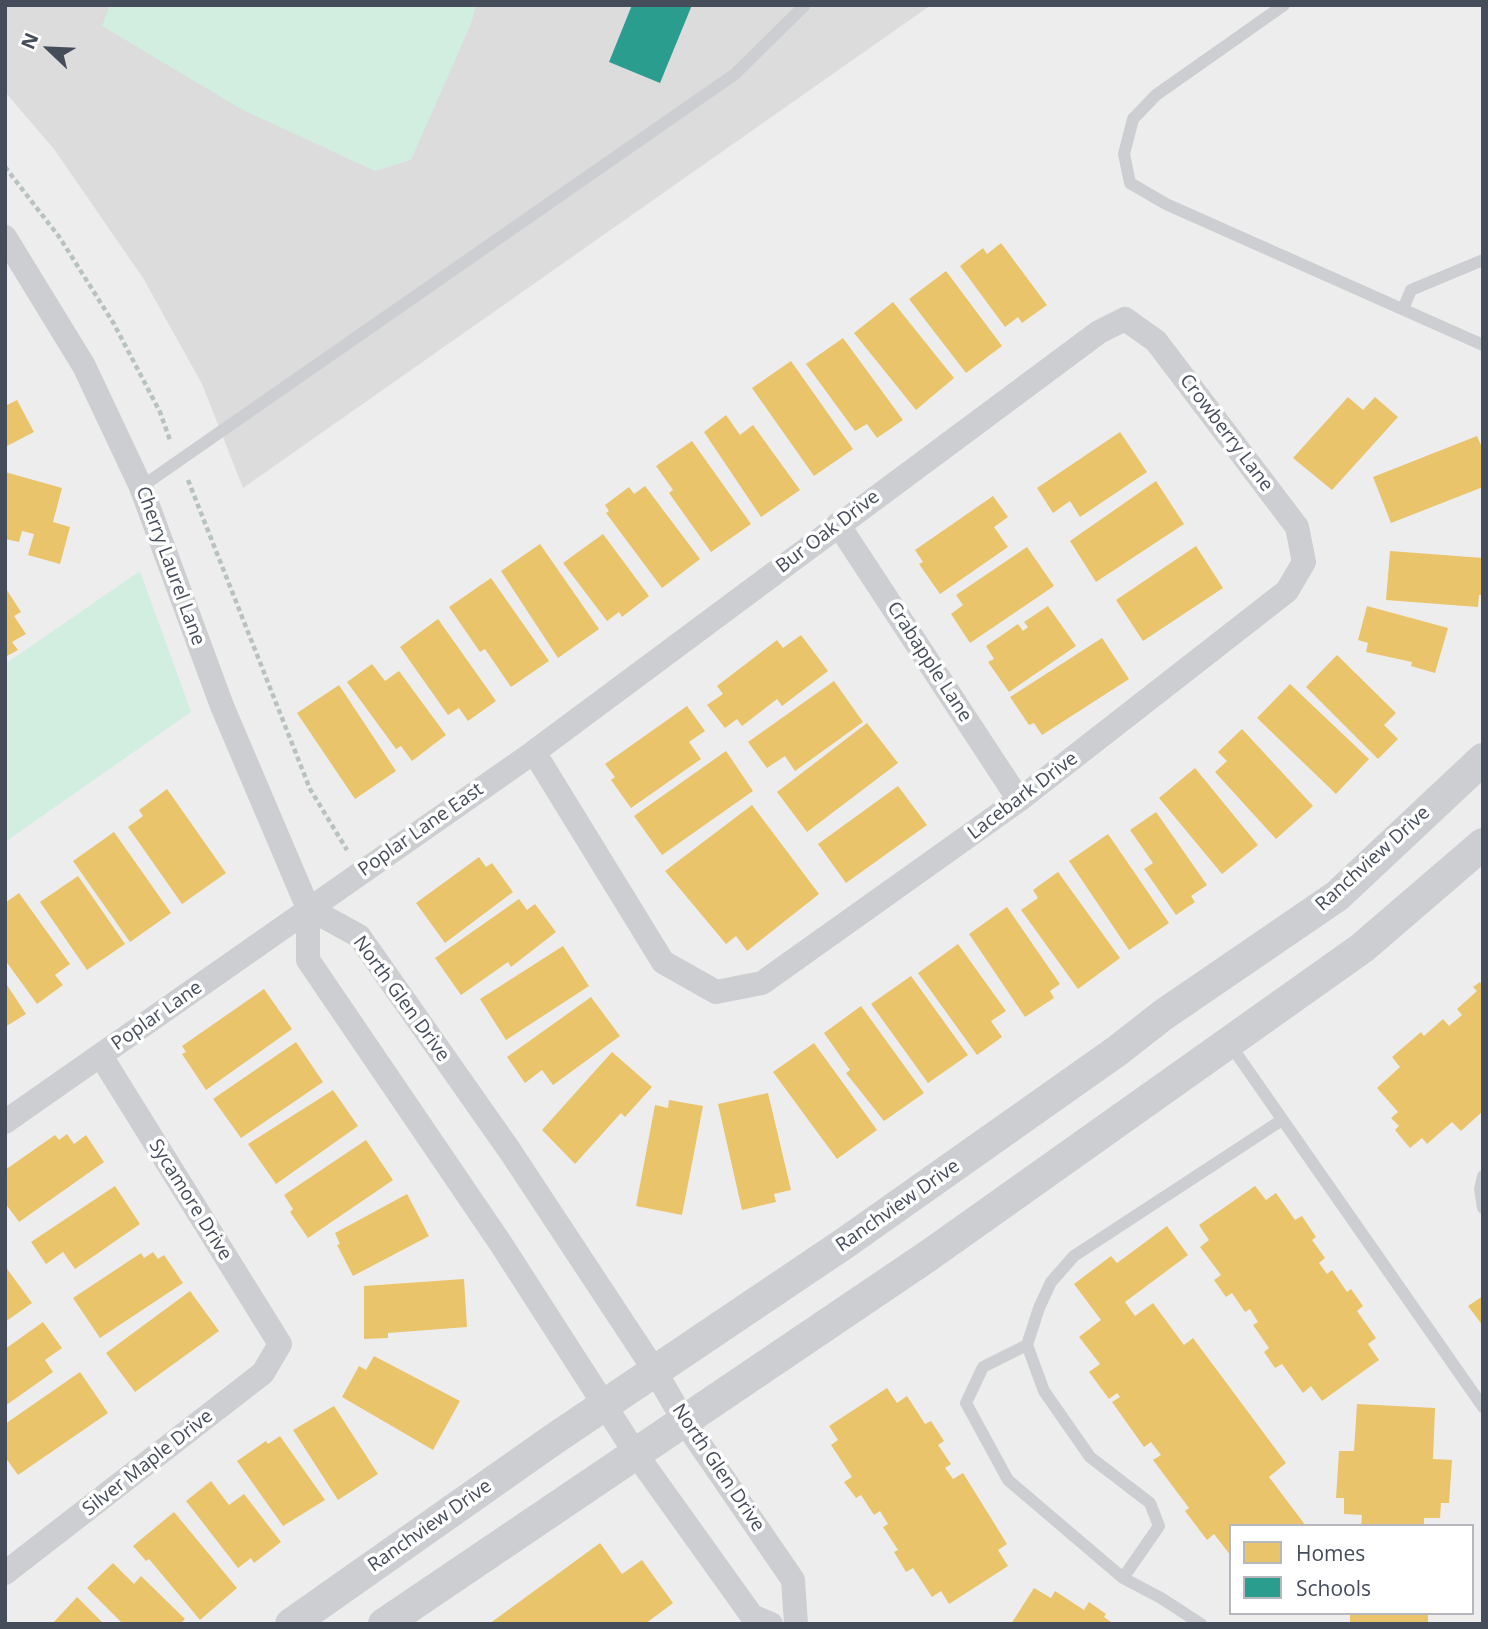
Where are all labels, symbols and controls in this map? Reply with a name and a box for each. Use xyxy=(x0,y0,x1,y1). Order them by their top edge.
north arrow xyxy=(14,14,84,84)
text: N xyxy=(15,29,45,53)
street label: Crowberry Lane xyxy=(1174,370,1278,496)
street label: Cherry Laurel Lane xyxy=(131,483,209,649)
street label: Bur Oak Drive xyxy=(772,486,884,578)
street label: Crabapple Lane xyxy=(882,598,976,726)
street label: Lacebark Drive xyxy=(964,747,1082,845)
street label: Poplar Lane East xyxy=(354,778,488,882)
street label: Ranchview Drive xyxy=(1311,802,1435,916)
street label: North Glen Drive xyxy=(348,932,454,1066)
street label: Poplar Lane xyxy=(107,976,207,1056)
street label: Sycamore Drive xyxy=(144,1135,236,1265)
street label: Ranchview Drive xyxy=(832,1155,964,1257)
street label: North Glen Drive xyxy=(667,1400,769,1536)
street label: Silver Maple Drive xyxy=(78,1405,218,1521)
street label: Ranchview Drive xyxy=(364,1475,496,1577)
legend xyxy=(1229,1524,1474,1615)
text: Homes xyxy=(1296,1539,1365,1567)
text: Schools xyxy=(1296,1574,1371,1602)

